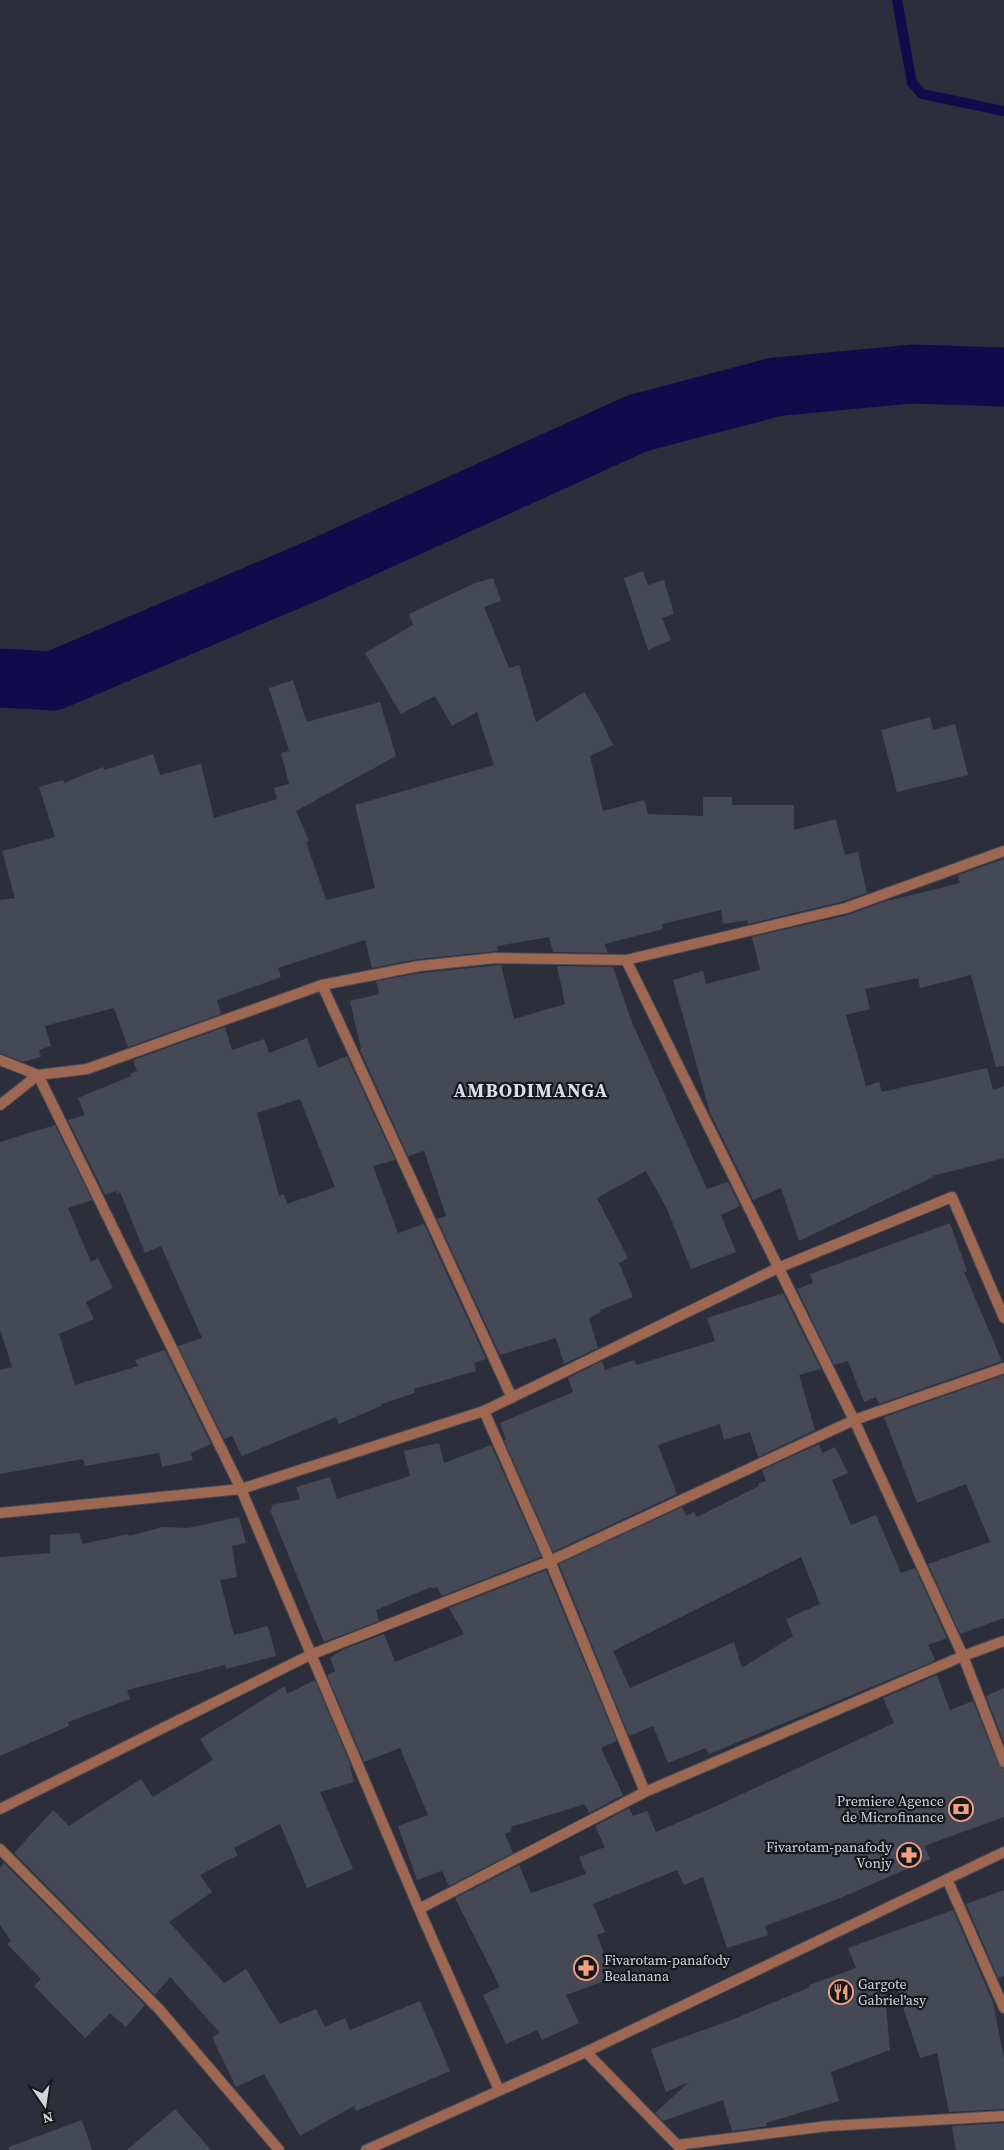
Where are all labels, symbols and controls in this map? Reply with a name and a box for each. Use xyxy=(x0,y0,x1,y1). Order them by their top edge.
district label: AMBODIMANGA xyxy=(454,1077,608,1103)
place label: Premiere Agence de Microfinance xyxy=(837,1791,944,1827)
bank icon: Premiere Agence de Microfinance xyxy=(948,1796,974,1822)
place label: Fivarotam-panafody Vonjy xyxy=(766,1837,893,1873)
pharmacy icon: Fivarotam-panafody Vonjy xyxy=(896,1842,922,1868)
place label: Fivarotam-panafody Bealanana xyxy=(604,1950,731,1986)
pharmacy icon: Fivarotam-panafody Bealanana xyxy=(573,1955,599,1981)
place label: Gargote Gabriel'asy xyxy=(858,1974,927,2010)
restaurant icon: Gargote Gabriel'asy xyxy=(828,1979,854,2005)
north arrow xyxy=(20,2080,70,2130)
text: N xyxy=(41,2107,55,2129)

